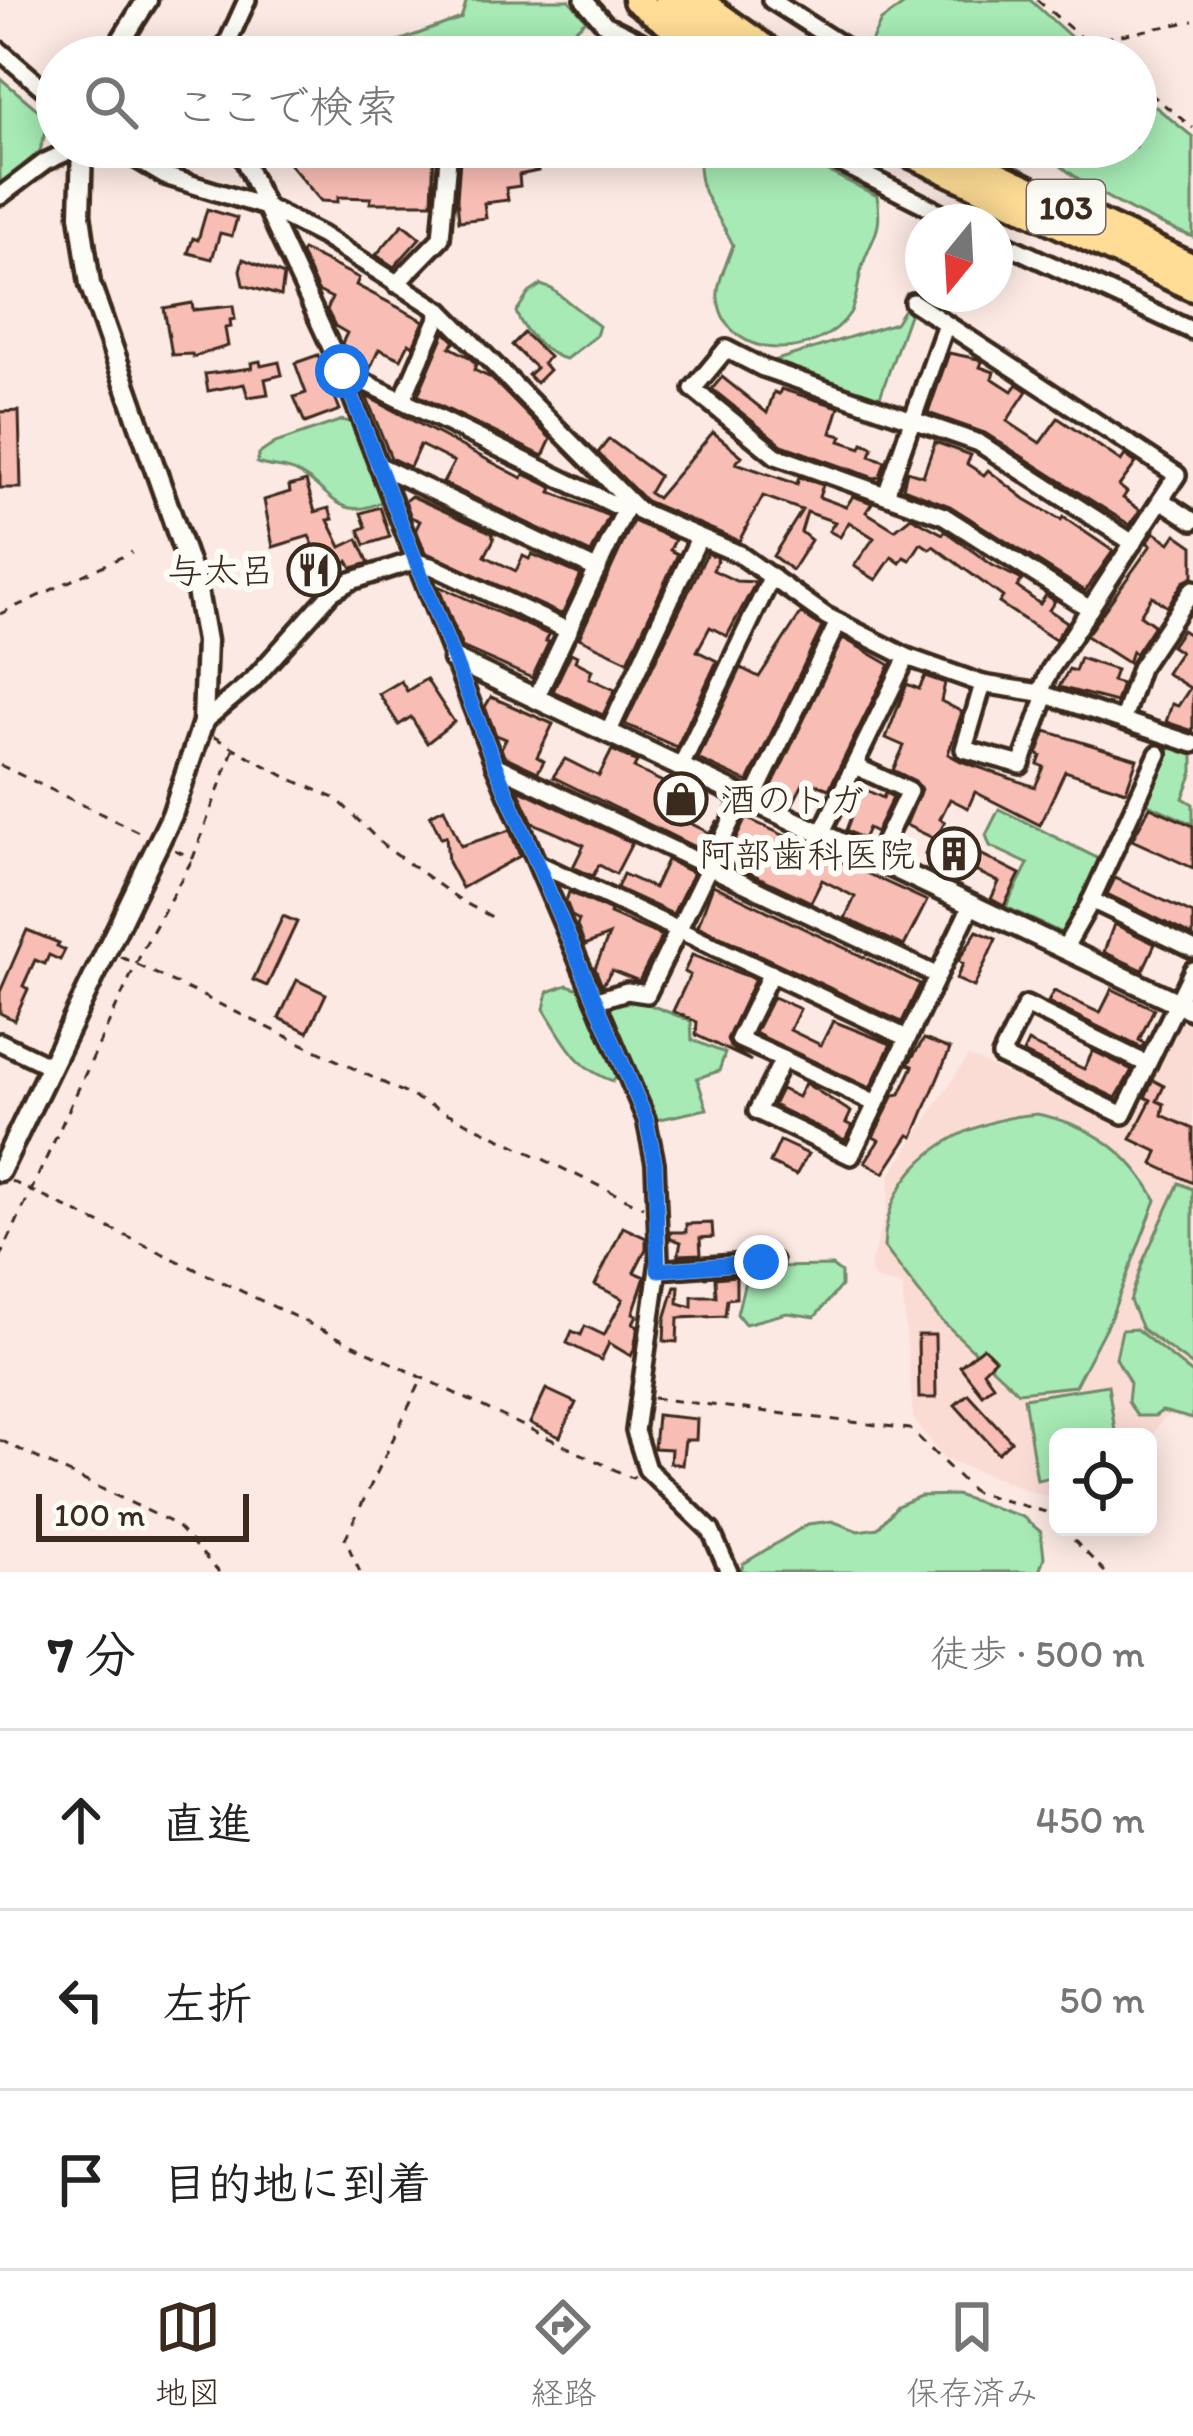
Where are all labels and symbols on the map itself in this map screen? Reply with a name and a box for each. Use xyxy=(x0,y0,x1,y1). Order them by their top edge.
road number: 103 xyxy=(1027,180,1105,234)
north arrow xyxy=(905,204,1013,312)
route start xyxy=(315,344,369,398)
restaurant icon: 与太呂 xyxy=(286,542,342,598)
place label: 与太呂 xyxy=(167,549,275,592)
shop icon: 酒のトガ xyxy=(653,771,709,827)
place label: 酒のトガ xyxy=(720,778,864,821)
building icon: 阿部歯科医院 xyxy=(926,826,982,882)
place label: 阿部歯科医院 xyxy=(699,833,915,876)
route end xyxy=(734,1235,788,1289)
scale bar xyxy=(36,1488,249,1541)

